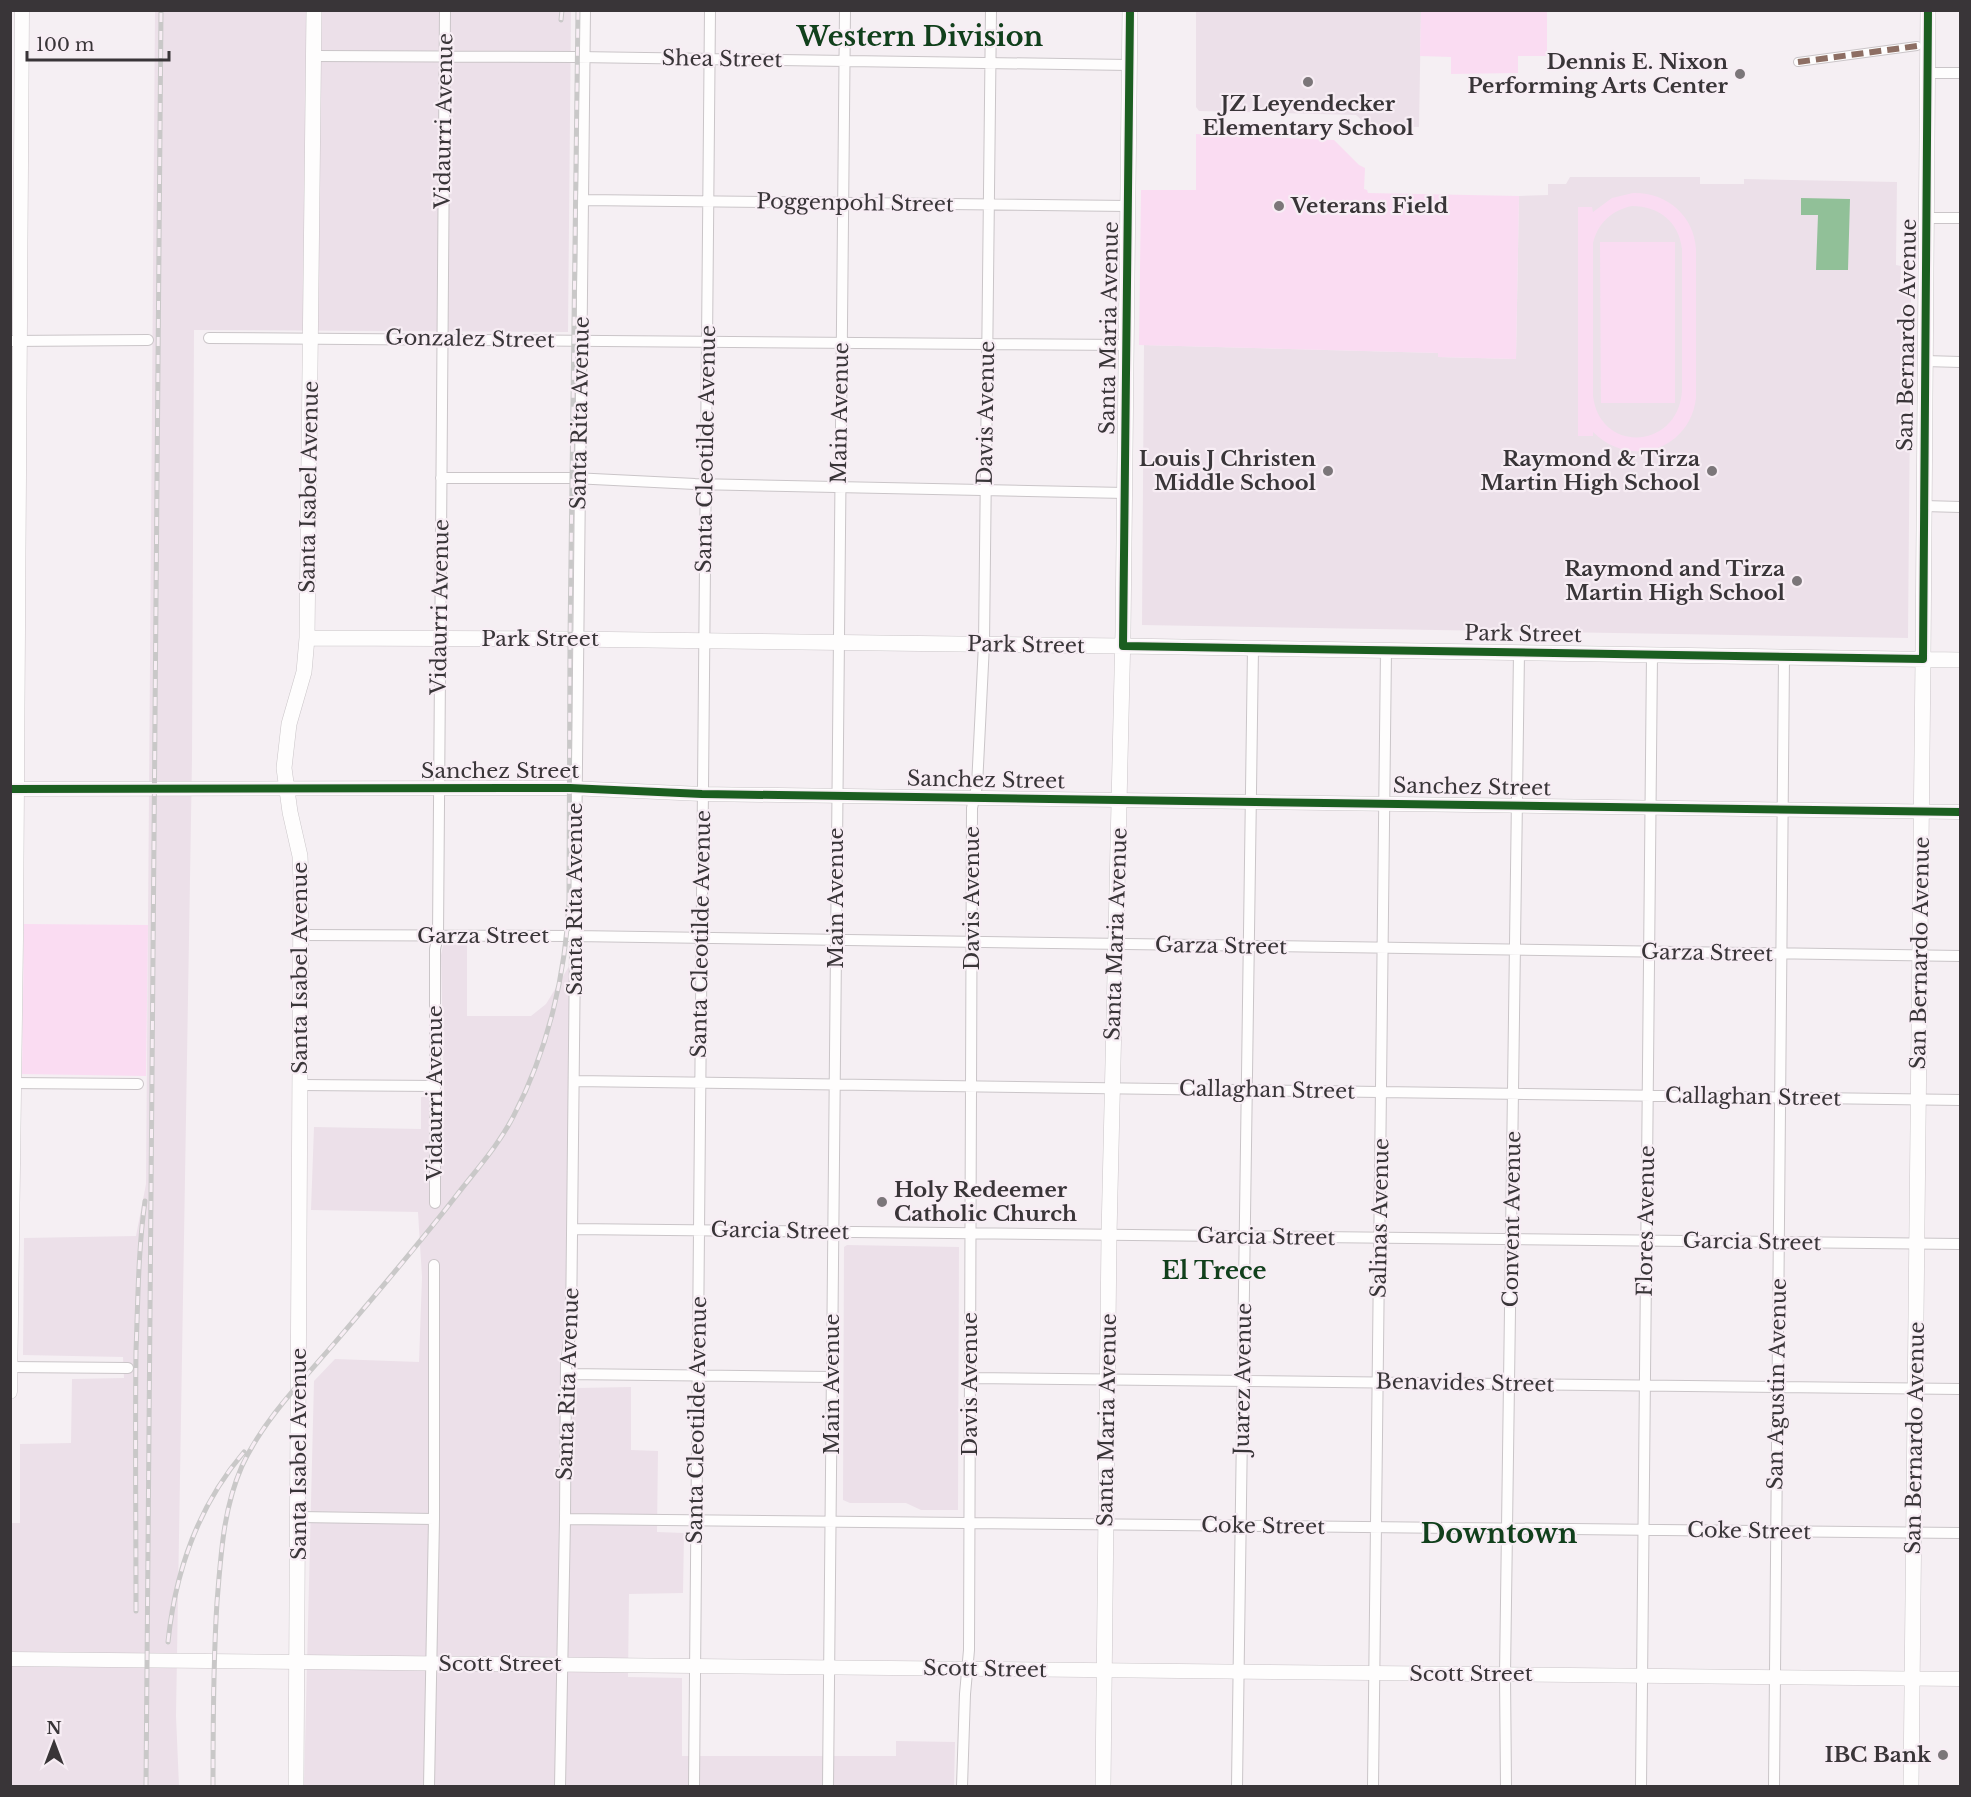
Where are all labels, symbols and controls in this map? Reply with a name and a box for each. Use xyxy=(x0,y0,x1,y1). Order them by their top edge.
district label: Western Division xyxy=(796,20,1044,53)
scale bar xyxy=(27,24,170,62)
street label: Vidaurri Avenue xyxy=(429,33,459,210)
text: 100 m xyxy=(36,34,94,56)
street label: Shea Street xyxy=(661,45,783,73)
place label: Dennis E. Nixon Performing Arts Center xyxy=(1468,49,1729,99)
marker: Dennis E. Nixon Performing Arts Center xyxy=(1733,67,1747,81)
marker: JZ Leyendecker Elementary School xyxy=(1301,75,1315,89)
place label: JZ Leyendecker Elementary School xyxy=(1202,91,1414,141)
street label: Poggenpohl Street xyxy=(756,188,954,218)
place label: Veterans Field xyxy=(1290,193,1449,219)
marker: Veterans Field xyxy=(1272,199,1286,213)
street label: San Bernardo Avenue xyxy=(1892,218,1922,452)
street label: Santa Maria Avenue xyxy=(1094,221,1124,435)
street label: Santa Rita Avenue xyxy=(565,316,595,510)
street label: Gonzalez Street xyxy=(385,325,555,353)
street label: Santa Cleotilde Avenue xyxy=(691,325,721,573)
street label: Davis Avenue xyxy=(972,341,1000,485)
street label: Main Avenue xyxy=(826,342,854,484)
street label: Santa Isabel Avenue xyxy=(294,381,324,593)
place label: Louis J Christen Middle School xyxy=(1139,446,1317,496)
place label: Raymond & Tirza Martin High School xyxy=(1480,446,1701,496)
marker: Louis J Christen Middle School xyxy=(1321,464,1335,478)
marker: Raymond & Tirza Martin High School xyxy=(1705,464,1719,478)
street label: Vidaurri Avenue xyxy=(425,519,455,696)
place label: Raymond and Tirza Martin High School xyxy=(1564,556,1786,606)
marker: Raymond and Tirza Martin High School xyxy=(1790,574,1804,588)
street label: Park Street xyxy=(1464,620,1582,648)
street label: Park Street xyxy=(481,626,599,652)
street label: Park Street xyxy=(967,631,1085,659)
street label: Sanchez Street xyxy=(421,758,579,784)
street label: Sanchez Street xyxy=(907,766,1065,794)
street label: Sanchez Street xyxy=(1393,773,1551,801)
street label: Santa Rita Avenue xyxy=(562,802,588,996)
street label: Santa Cleotilde Avenue xyxy=(686,810,716,1058)
street label: Davis Avenue xyxy=(959,826,985,970)
street label: Main Avenue xyxy=(823,827,849,969)
street label: Santa Maria Avenue xyxy=(1099,827,1133,1041)
street label: San Bernardo Avenue xyxy=(1905,836,1935,1070)
street label: Santa Isabel Avenue xyxy=(287,862,313,1074)
street label: Garza Street xyxy=(417,923,549,949)
street label: Garza Street xyxy=(1155,932,1287,960)
street label: Garza Street xyxy=(1641,939,1773,967)
street label: Vidaurri Avenue xyxy=(422,1005,448,1182)
street label: Callaghan Street xyxy=(1179,1075,1355,1105)
street label: Callaghan Street xyxy=(1665,1082,1841,1112)
street label: Convent Avenue xyxy=(1497,1130,1527,1308)
street label: Salinas Avenue xyxy=(1366,1138,1394,1298)
street label: Flores Avenue xyxy=(1632,1145,1660,1297)
place label: Holy Redeemer Catholic Church xyxy=(894,1177,1077,1227)
marker: Holy Redeemer Catholic Church xyxy=(875,1195,889,1209)
street label: Garcia Street xyxy=(710,1217,850,1245)
street label: Garcia Street xyxy=(1196,1223,1336,1251)
street label: Garcia Street xyxy=(1682,1228,1822,1256)
district label: El Trece xyxy=(1161,1256,1267,1285)
street label: San Agustin Avenue xyxy=(1762,1278,1792,1490)
street label: Santa Rita Avenue xyxy=(552,1287,584,1481)
street label: Santa Cleotilde Avenue xyxy=(682,1296,712,1544)
street label: Juarez Avenue xyxy=(1229,1303,1257,1458)
street label: Davis Avenue xyxy=(957,1312,983,1456)
street label: Main Avenue xyxy=(819,1313,845,1455)
street label: Santa Maria Avenue xyxy=(1092,1313,1122,1527)
street label: San Bernardo Avenue xyxy=(1900,1321,1930,1555)
street label: Santa Isabel Avenue xyxy=(286,1348,312,1560)
street label: Benavides Street xyxy=(1375,1368,1555,1398)
street label: Coke Street xyxy=(1201,1512,1325,1540)
district label: Downtown xyxy=(1421,1517,1578,1550)
street label: Coke Street xyxy=(1687,1517,1811,1545)
street label: Scott Street xyxy=(438,1651,562,1677)
street label: Scott Street xyxy=(923,1655,1047,1683)
street label: Scott Street xyxy=(1409,1661,1533,1687)
north arrow xyxy=(24,1713,84,1773)
text: N xyxy=(46,1718,62,1738)
place label: IBC Bank xyxy=(1824,1742,1932,1768)
marker: IBC Bank xyxy=(1936,1748,1950,1762)

